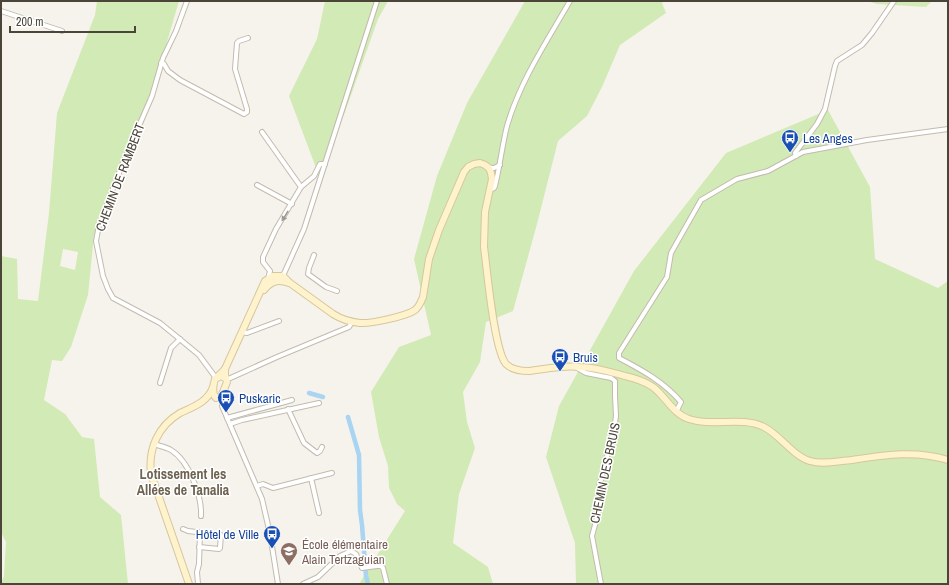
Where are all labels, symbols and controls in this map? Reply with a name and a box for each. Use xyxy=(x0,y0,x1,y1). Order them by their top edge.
scale bar xyxy=(10,8,135,34)
text: 200 m xyxy=(16,14,43,30)
street label: CHEMIN DE RAMBERT xyxy=(92,120,149,234)
bus stop icon: Les Anges xyxy=(780,128,800,153)
place label: Les Anges xyxy=(803,130,853,147)
one-way arrow xyxy=(281,210,288,222)
bus stop icon: Bruis xyxy=(550,347,570,372)
place label: Bruis xyxy=(573,349,598,366)
bus stop icon: Puskaric xyxy=(216,388,236,413)
place label: Puskaric xyxy=(239,390,280,407)
street label: CHEMIN DES BRUIS xyxy=(586,421,624,525)
district label: Lotissement les Allées de Tanalia xyxy=(137,465,230,499)
bus stop icon: Hôtel de Ville xyxy=(262,524,282,549)
place label: Hôtel de Ville xyxy=(196,526,259,543)
place label: École élémentaire Alain Tertzaguian xyxy=(301,536,388,568)
school or university icon: École élémentaire Alain Tertzaguian xyxy=(279,541,299,566)

